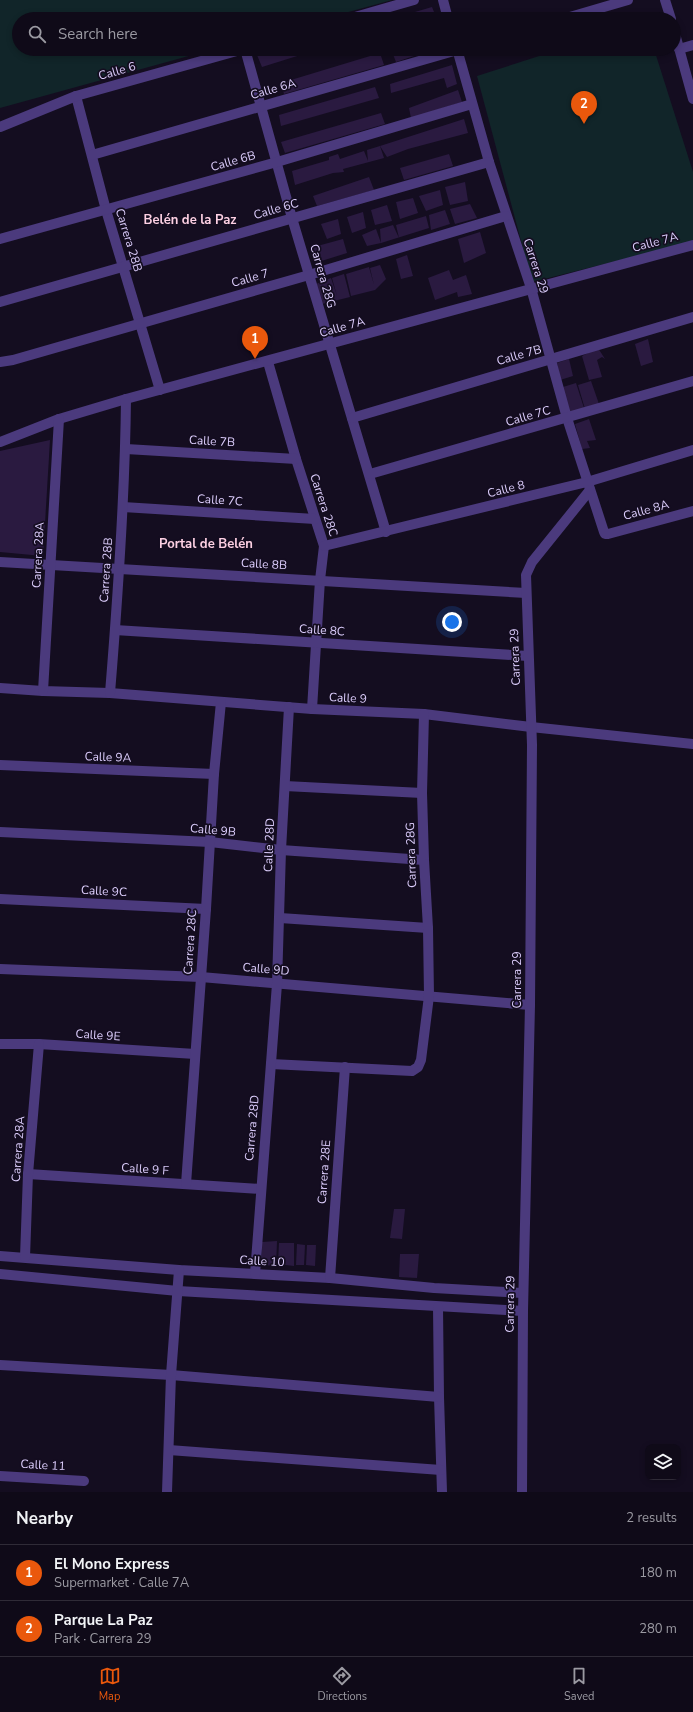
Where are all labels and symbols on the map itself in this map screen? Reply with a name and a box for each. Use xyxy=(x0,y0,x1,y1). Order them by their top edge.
street label: Calle 6 xyxy=(97,58,137,84)
street label: Calle 6A xyxy=(248,75,298,103)
pin: 2 xyxy=(571,91,597,124)
street label: Calle 6B xyxy=(209,147,257,175)
street label: Calle 6C xyxy=(252,195,300,223)
street label: Carrera 28B xyxy=(112,206,146,274)
district label: Belén de la Paz xyxy=(144,211,236,229)
street label: Calle 7A xyxy=(630,228,680,256)
street label: Carrera 29 xyxy=(520,236,552,296)
street label: Carrera 28G xyxy=(306,242,340,310)
street label: Calle 7 xyxy=(230,265,270,291)
street label: Calle 7A xyxy=(317,313,367,341)
pin: 1 xyxy=(242,326,268,359)
street label: Calle 7B xyxy=(495,341,543,369)
street label: Calle 7C xyxy=(504,402,552,430)
street label: Calle 7B xyxy=(189,432,235,450)
street label: Carrera 28C xyxy=(306,471,342,539)
street label: Calle 8 xyxy=(486,477,526,501)
street label: Calle 7C xyxy=(196,490,244,510)
street label: Calle 8A xyxy=(621,496,671,524)
street label: Carrera 28A xyxy=(28,521,48,588)
district label: Portal de Belén xyxy=(159,535,253,553)
street label: Carrera 28B xyxy=(96,537,116,603)
street label: Calle 8B xyxy=(241,555,287,573)
your location xyxy=(442,612,462,632)
street label: Calle 8C xyxy=(298,620,346,640)
street label: Carrera 29 xyxy=(506,628,524,686)
street label: Calle 9 xyxy=(329,689,367,707)
street label: Calle 9A xyxy=(84,748,132,766)
street label: Calle 28D xyxy=(260,818,278,872)
street label: Calle 9B xyxy=(189,820,237,840)
street label: Carrera 28G xyxy=(402,822,420,888)
street label: Calle 9C xyxy=(81,882,127,900)
street label: Carrera 28C xyxy=(180,909,200,975)
street label: Carrera 29 xyxy=(509,951,525,1009)
street label: Calle 9D xyxy=(242,959,290,979)
street label: Calle 9E xyxy=(75,1025,121,1045)
street label: Carrera 28D xyxy=(241,1094,263,1162)
street label: Carrera 28A xyxy=(8,1115,28,1182)
street label: Carrera 28E xyxy=(314,1139,334,1205)
street label: Calle 9 F xyxy=(121,1159,170,1179)
street label: Calle 10 xyxy=(239,1252,285,1270)
street label: Carrera 29 xyxy=(502,1275,518,1333)
street label: Calle 11 xyxy=(20,1456,66,1474)

